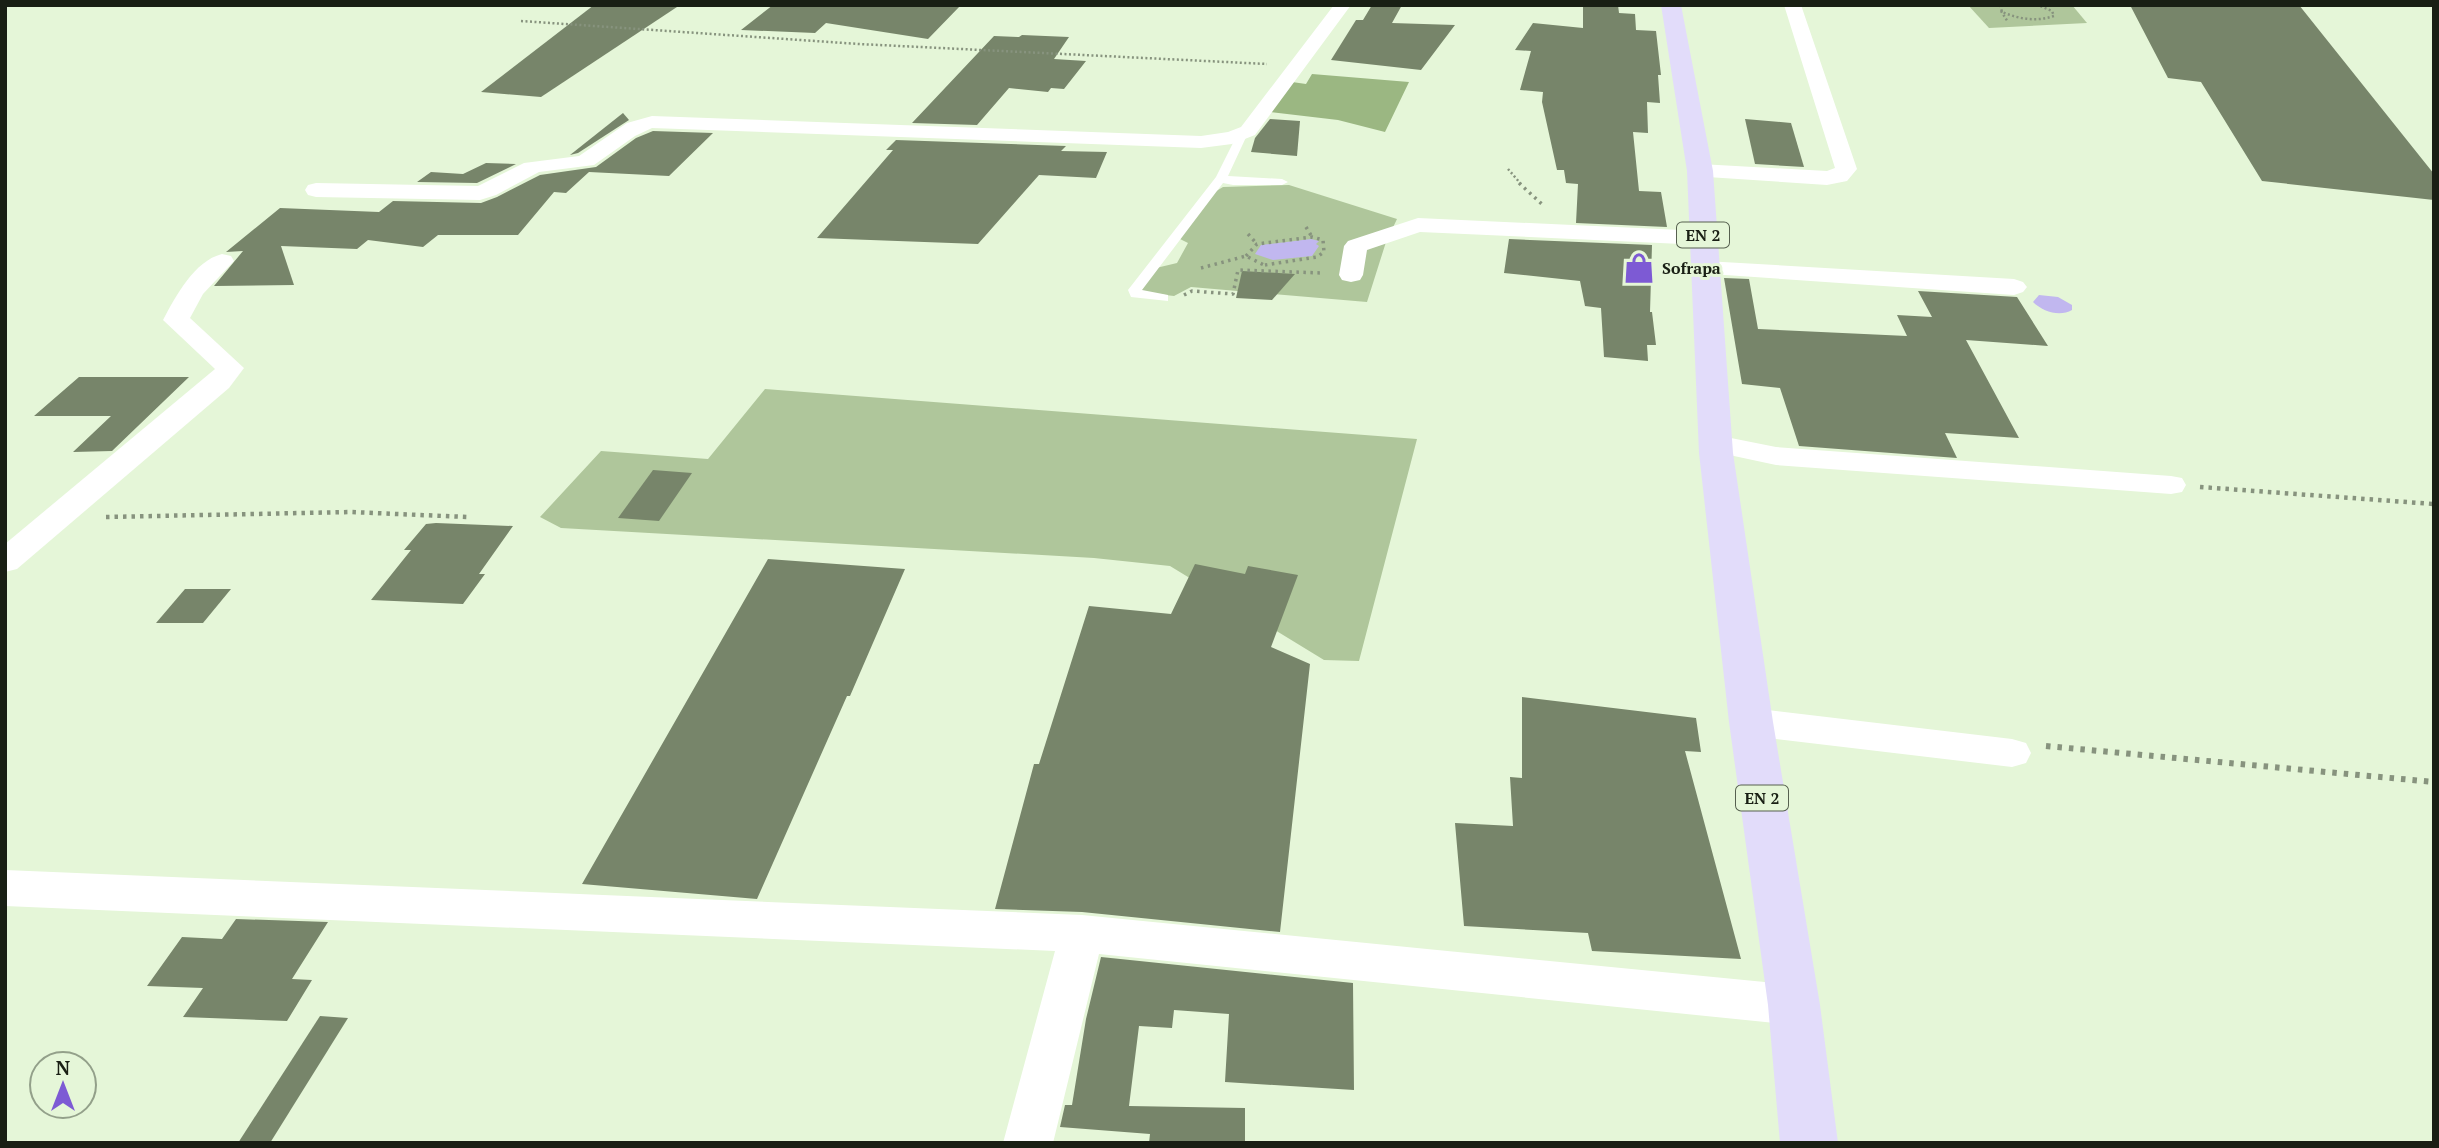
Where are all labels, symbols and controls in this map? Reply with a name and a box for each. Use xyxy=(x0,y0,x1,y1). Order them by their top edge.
road number: EN 2 xyxy=(1677,222,1729,247)
shop icon: Sofrapa xyxy=(1622,251,1656,285)
place label: Sofrapa xyxy=(1662,257,1721,279)
road number: EN 2 xyxy=(1736,786,1788,810)
north arrow xyxy=(28,1050,98,1120)
text: N xyxy=(56,1055,71,1080)

